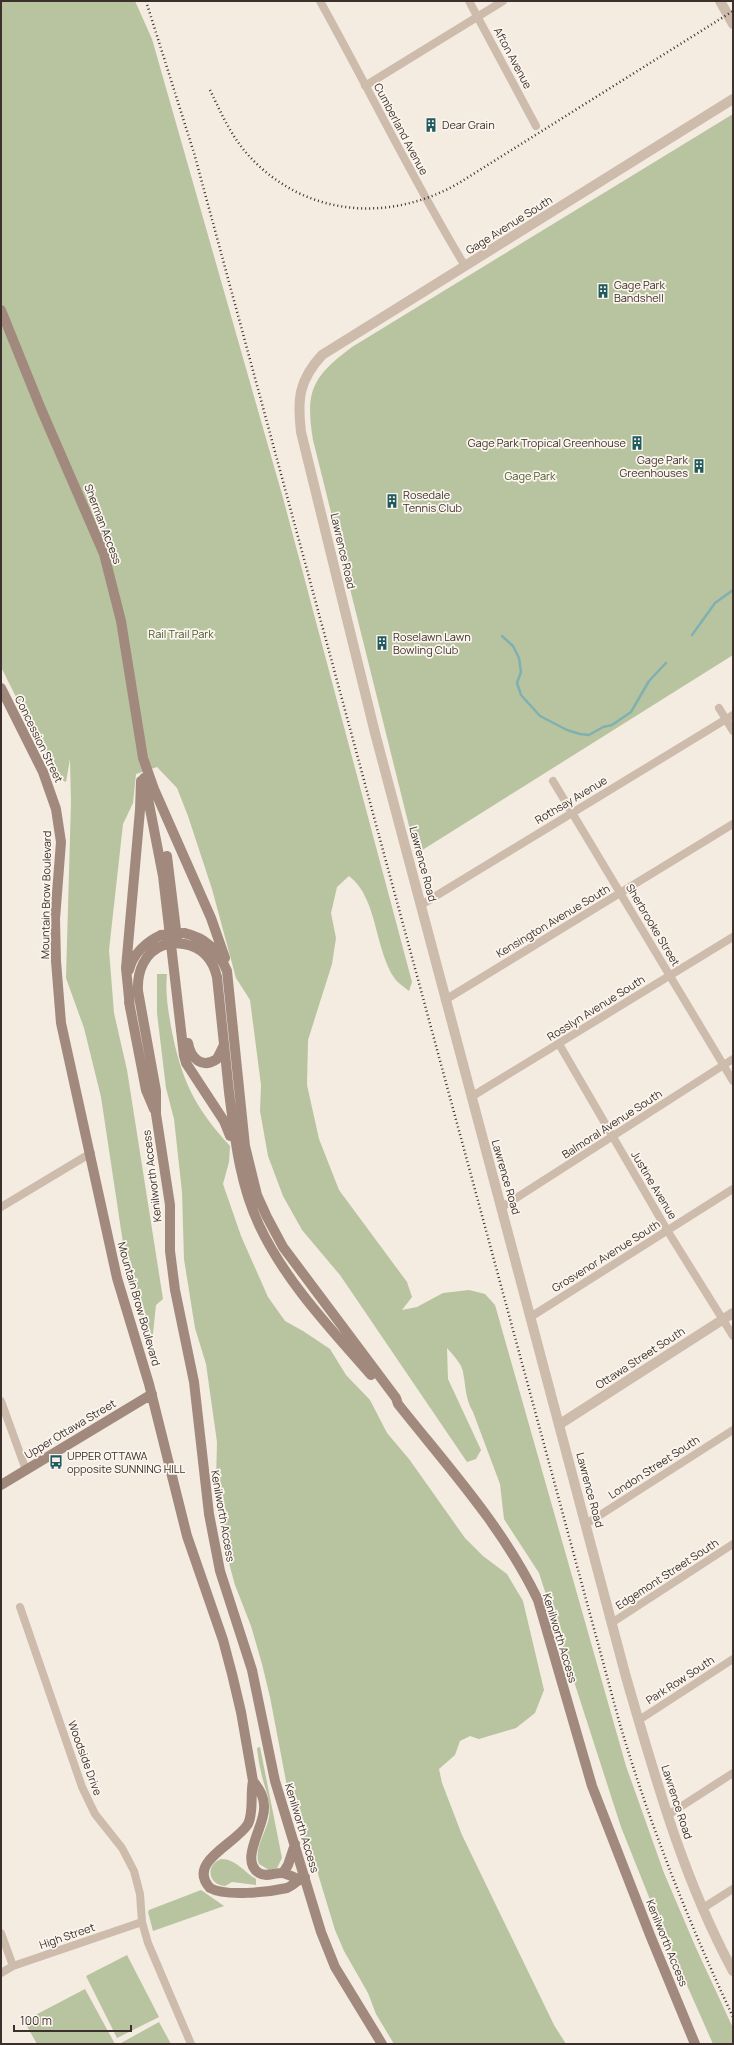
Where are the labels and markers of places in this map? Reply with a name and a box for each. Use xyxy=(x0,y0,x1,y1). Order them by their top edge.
building icon: Dear Grain xyxy=(423,117,439,133)
place label: Dear Grain xyxy=(442,117,495,132)
place label: Gage Park Bandshell xyxy=(614,277,665,305)
building icon: Gage Park Bandshell xyxy=(595,283,611,299)
place label: Gage Park Tropical Greenhouse xyxy=(468,435,627,450)
building icon: Gage Park Tropical Greenhouse xyxy=(629,435,645,451)
place label: Gage Park Greenhouses xyxy=(620,452,689,480)
building icon: Gage Park Greenhouses xyxy=(691,458,707,474)
place label: Rosedale Tennis Club xyxy=(403,487,463,515)
building icon: Rosedale Tennis Club xyxy=(384,493,400,509)
place label: Roselawn Lawn Bowling Club xyxy=(393,629,471,657)
building icon: Roselawn Lawn Bowling Club xyxy=(374,635,390,651)
place label: UPPER OTTAWA opposite SUNNING HILL xyxy=(67,1448,185,1476)
bus stop icon: UPPER OTTAWA opposite SUNNING HILL xyxy=(48,1454,64,1470)

